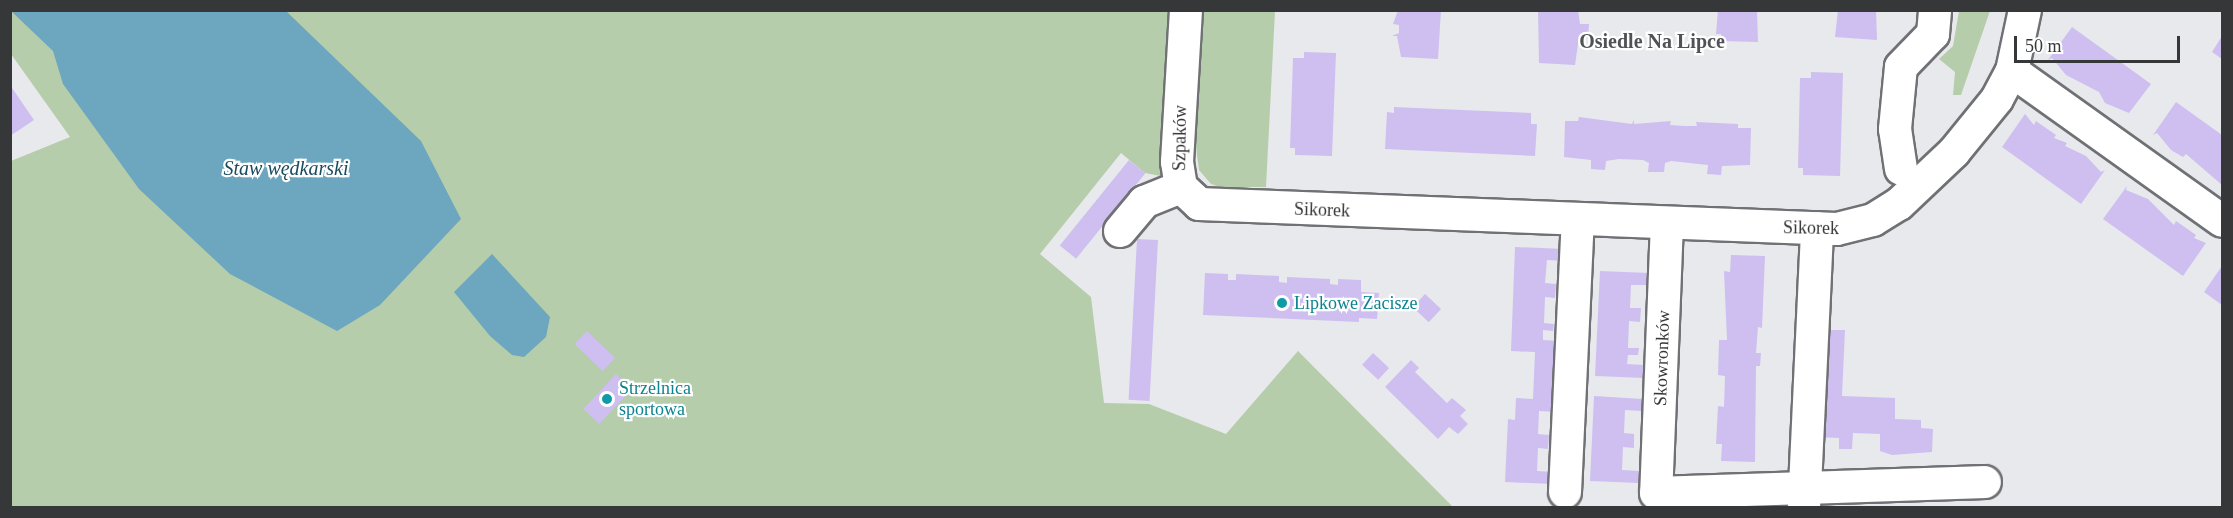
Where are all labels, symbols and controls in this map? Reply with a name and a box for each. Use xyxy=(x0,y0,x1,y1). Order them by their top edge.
scale bar xyxy=(2017,24,2184,62)
district label: Osiedle Na Lipce xyxy=(1579,29,1725,53)
text: 50 m xyxy=(2025,36,2062,56)
street label: Szpaków xyxy=(1169,105,1191,171)
water label: Staw wędkarski xyxy=(224,156,348,180)
street label: Sikorek xyxy=(1294,198,1350,222)
street label: Sikorek xyxy=(1783,217,1839,239)
place label: Lipkowe Zacisze xyxy=(1294,292,1417,314)
marker: Lipkowe Zacisze xyxy=(1275,296,1289,310)
street label: Skowronków xyxy=(1650,310,1674,406)
place label: Strzelnica sportowa xyxy=(619,378,691,420)
marker: Strzelnica sportowa xyxy=(600,392,614,406)

